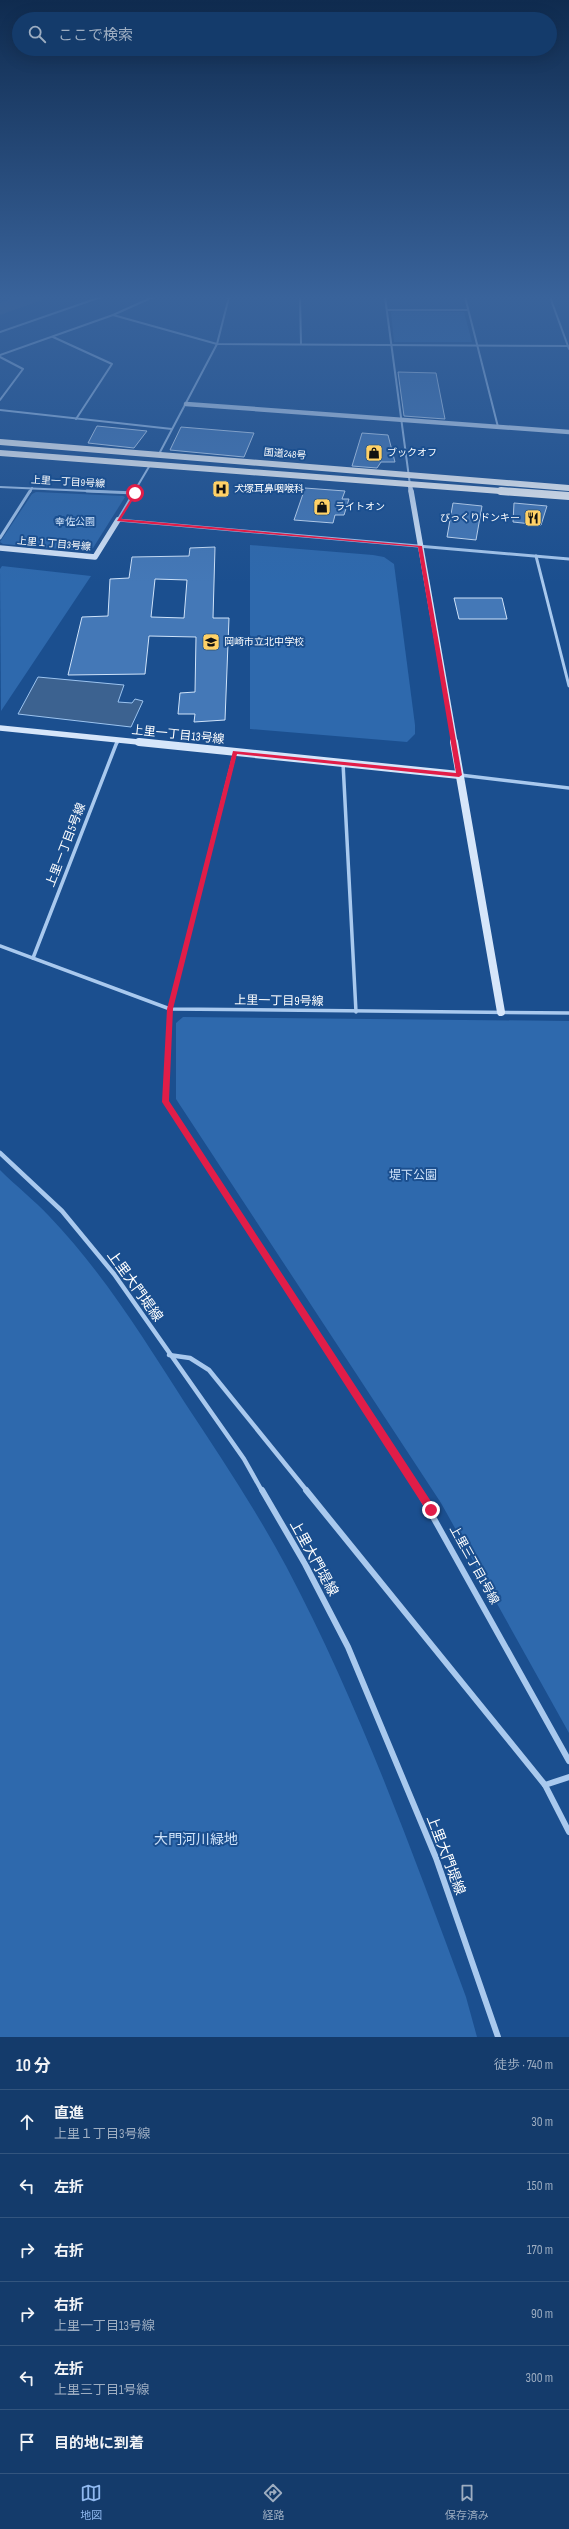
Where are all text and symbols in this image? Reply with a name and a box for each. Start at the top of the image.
search box [12,12,557,56]
icon: search [26,23,48,45]
text: ここで検索 [58,26,133,45]
shop icon: ブックオフ [364,443,384,463]
street label: 国道248号 [263,446,307,462]
place label: ブックオフ [387,447,437,459]
street label: 上里一丁目9号線 [31,474,105,490]
hospital icon: 犬塚耳鼻咽喉科 [211,479,231,499]
place label: 犬塚耳鼻咽喉科 [234,483,304,495]
route start [126,484,144,502]
shop icon: ライトオン [312,497,332,517]
place label: ライトオン [335,501,385,513]
restaurant icon: びっくりドンキー [523,508,543,528]
place label: びっくりドンキー [440,512,520,524]
park label: 幸佐公園 [55,516,95,528]
street label: 上里１丁目3号線 [17,535,91,553]
school or university icon: 岡崎市立北中学校 [201,632,221,652]
place label: 岡崎市立北中学校 [224,636,304,648]
street label: 上里一丁目13号線 [131,723,225,747]
street label: 上里一丁目5号線 [43,801,89,889]
street label: 上里一丁目9号線 [234,993,324,1009]
park label: 堤下公園 [389,1168,437,1183]
street label: 上里大門堤線 [103,1247,167,1325]
route end [422,1501,440,1519]
street label: 上里大門堤線 [286,1517,342,1599]
street label: 上里三丁目1号線 [446,1523,502,1607]
street label: 上里大門堤線 [423,1813,469,1897]
park label: 大門河川緑地 [154,1831,238,1848]
text: 10 分 [16,2056,50,2076]
text: 徒歩 · 740 m [494,2057,553,2073]
text: 直進 [54,2104,84,2123]
icon: ahead [16,2111,38,2133]
text: 30 m [531,2114,553,2130]
text: 上里１丁目3号線 [54,2126,150,2142]
icon: left [16,2175,38,2197]
text: 左折 [54,2178,84,2197]
text: 150 m [527,2178,553,2194]
icon: right [16,2239,38,2261]
text: 右折 [54,2242,84,2261]
text: 170 m [527,2242,553,2258]
text: 右折 [54,2296,84,2315]
icon: right [16,2303,38,2325]
text: 90 m [531,2306,553,2322]
text: 上里一丁目13号線 [54,2318,155,2334]
text: 左折 [54,2360,84,2379]
icon: left [16,2367,38,2389]
text: 300 m [526,2370,553,2386]
text: 上里三丁目1号線 [54,2382,150,2398]
icon: arrive [16,2431,38,2453]
text: 目的地に到着 [54,2434,144,2453]
tab: 地図 [80,2482,102,2522]
tab: 経路 [262,2482,284,2522]
tab: 保存済み [445,2482,489,2522]

